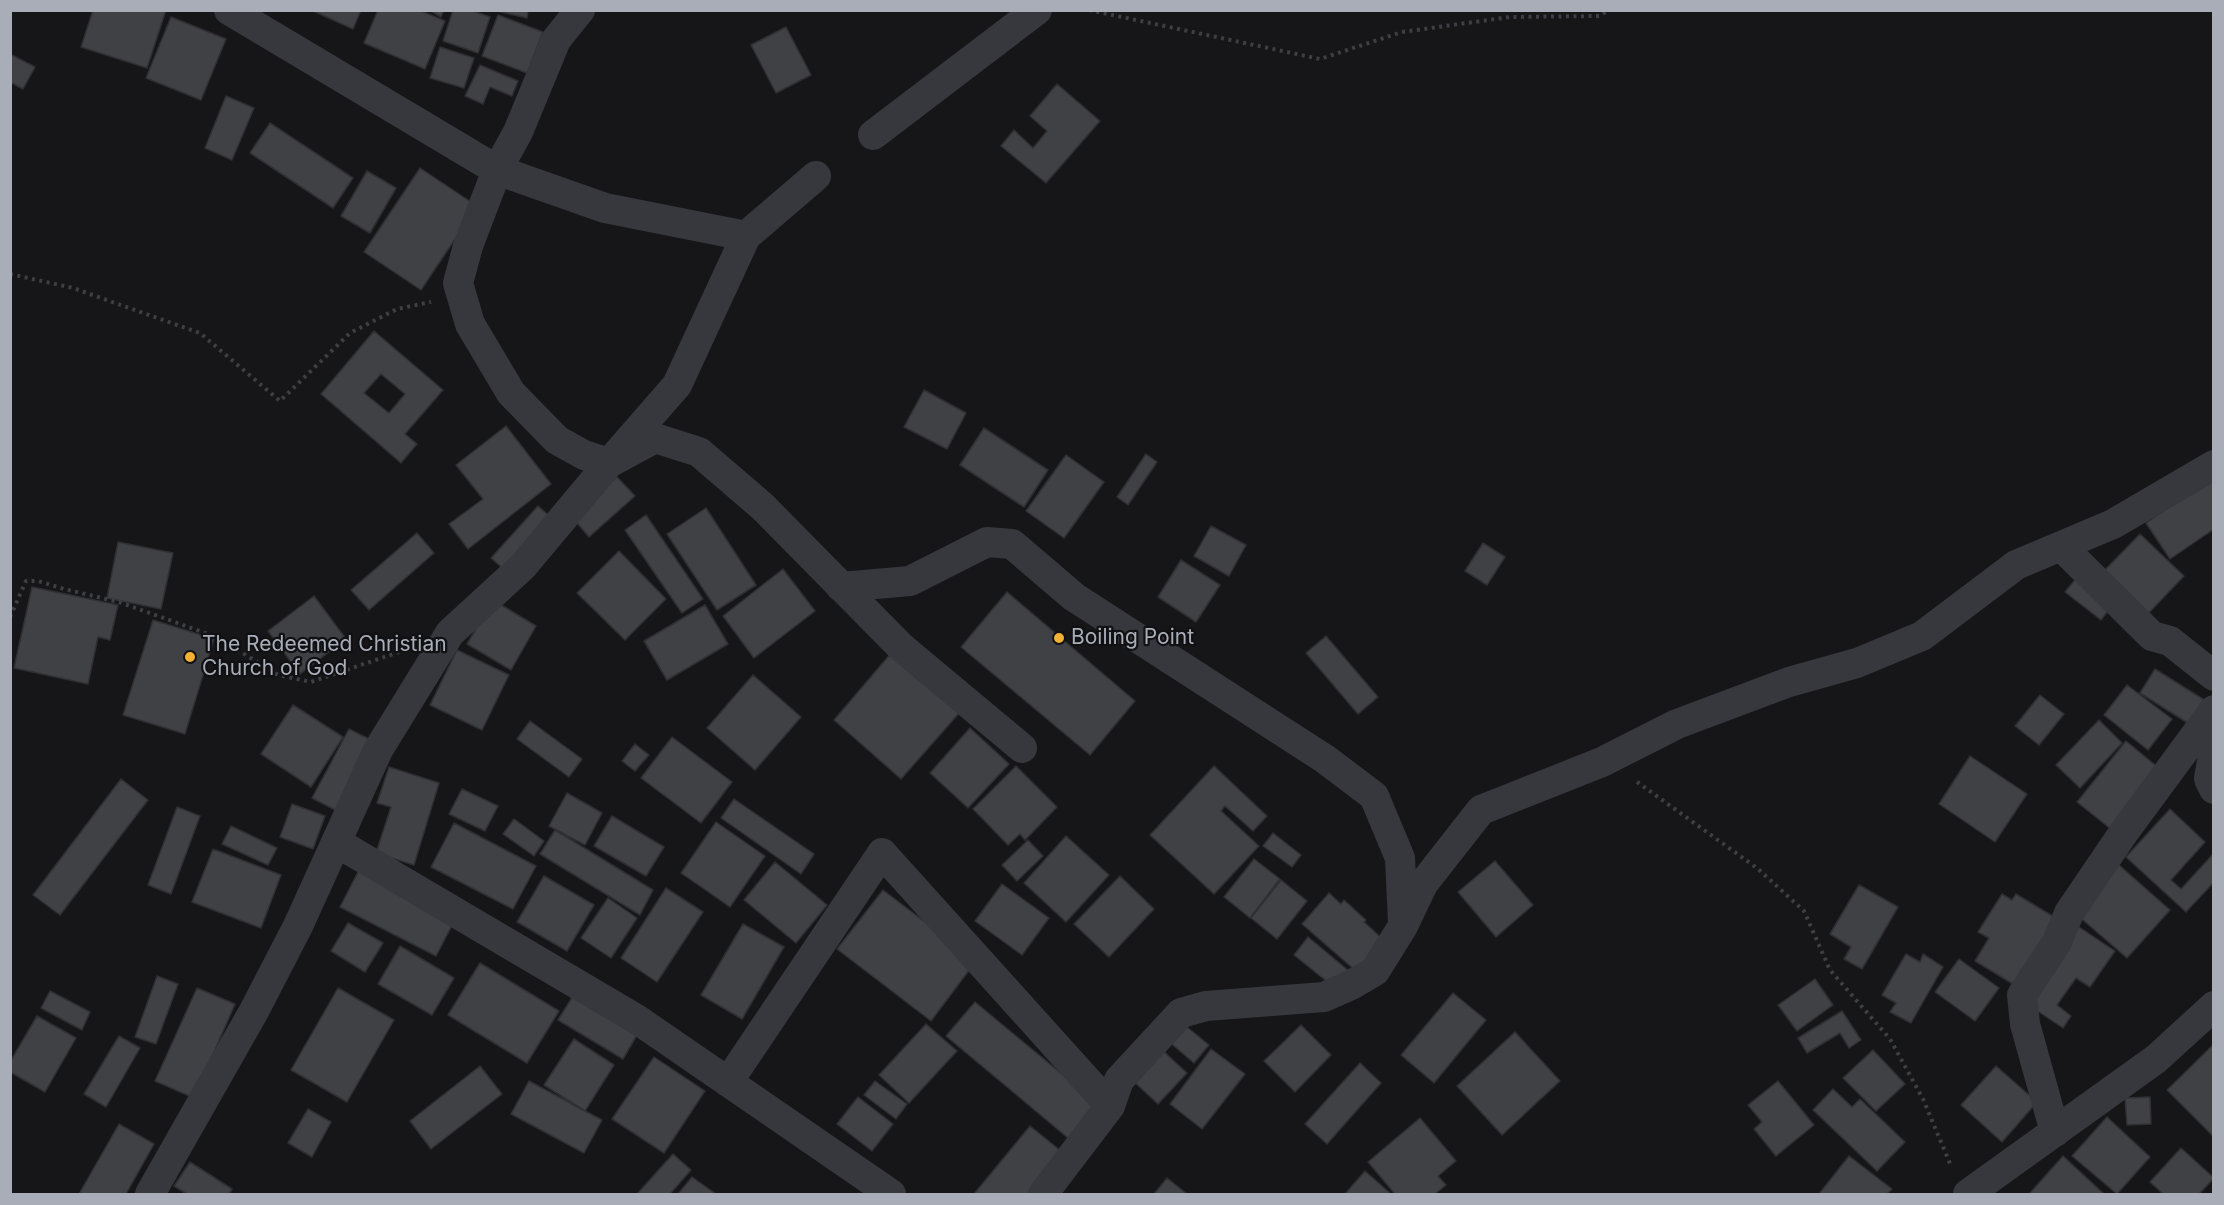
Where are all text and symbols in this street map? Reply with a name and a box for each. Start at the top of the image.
place label: Boiling Point [1071,625,1194,651]
marker: Boiling Point [1052,631,1066,645]
place label: The Redeemed Christian Church of God [202,632,447,682]
marker: The Redeemed Christian Church of God [183,650,197,664]

